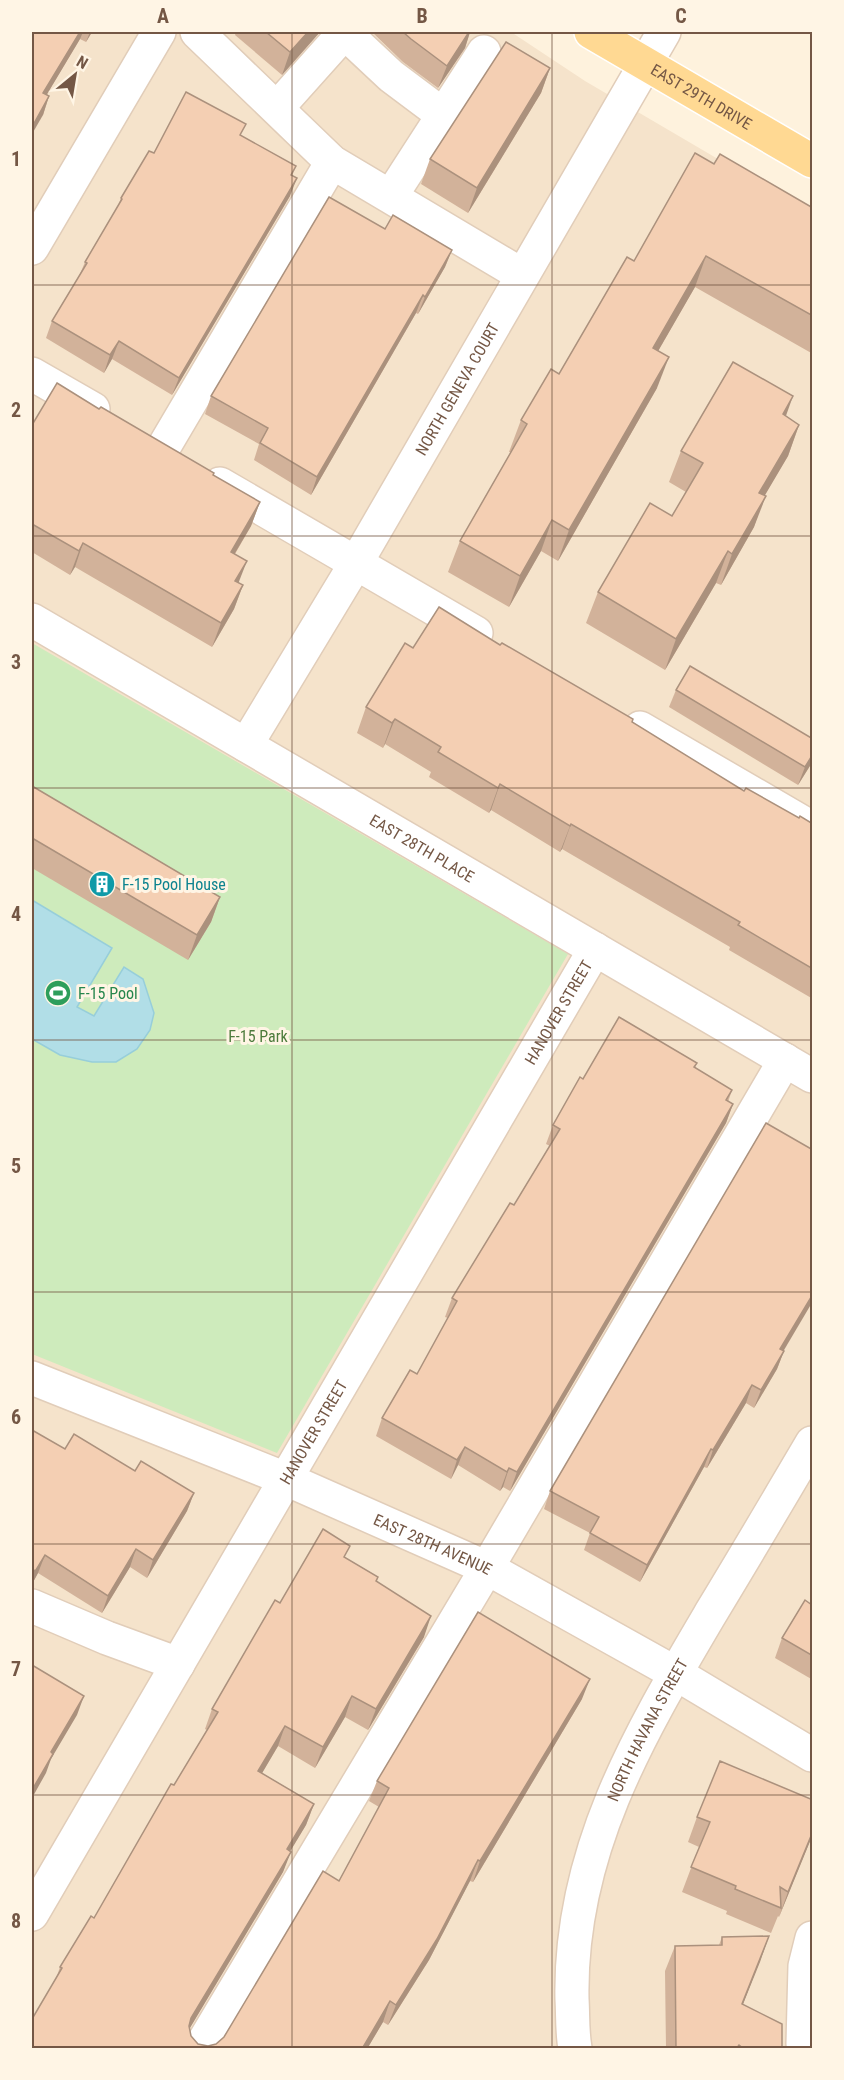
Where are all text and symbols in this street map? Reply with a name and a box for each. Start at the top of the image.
text: A [157,4,169,28]
text: B [416,4,428,28]
text: C [675,4,687,28]
north arrow [45,45,105,105]
text: N [73,52,91,73]
street label: EAST 29TH DRIVE [648,60,755,134]
text: 1 [11,147,21,171]
street label: NORTH GENEVA COURT [412,320,503,459]
text: 2 [11,398,21,422]
text: 3 [11,650,21,674]
street label: EAST 28TH PLACE [366,811,478,886]
building icon: F-15 Pool House [87,869,117,899]
place label: F-15 Pool House [122,875,226,894]
text: 4 [11,902,21,926]
street label: HANOVER STREET [521,957,596,1068]
sports icon: F-15 Pool [43,978,73,1008]
place label: F-15 Pool [78,984,138,1003]
park label: F-15 Park [228,1027,289,1046]
text: 5 [11,1154,21,1178]
street label: HANOVER STREET [276,1377,351,1488]
text: 6 [11,1405,21,1429]
street label: EAST 28TH AVENUE [371,1510,495,1579]
street label: NORTH HAVANA STREET [603,1655,692,1804]
text: 7 [11,1657,21,1681]
text: 8 [11,1909,21,1933]

